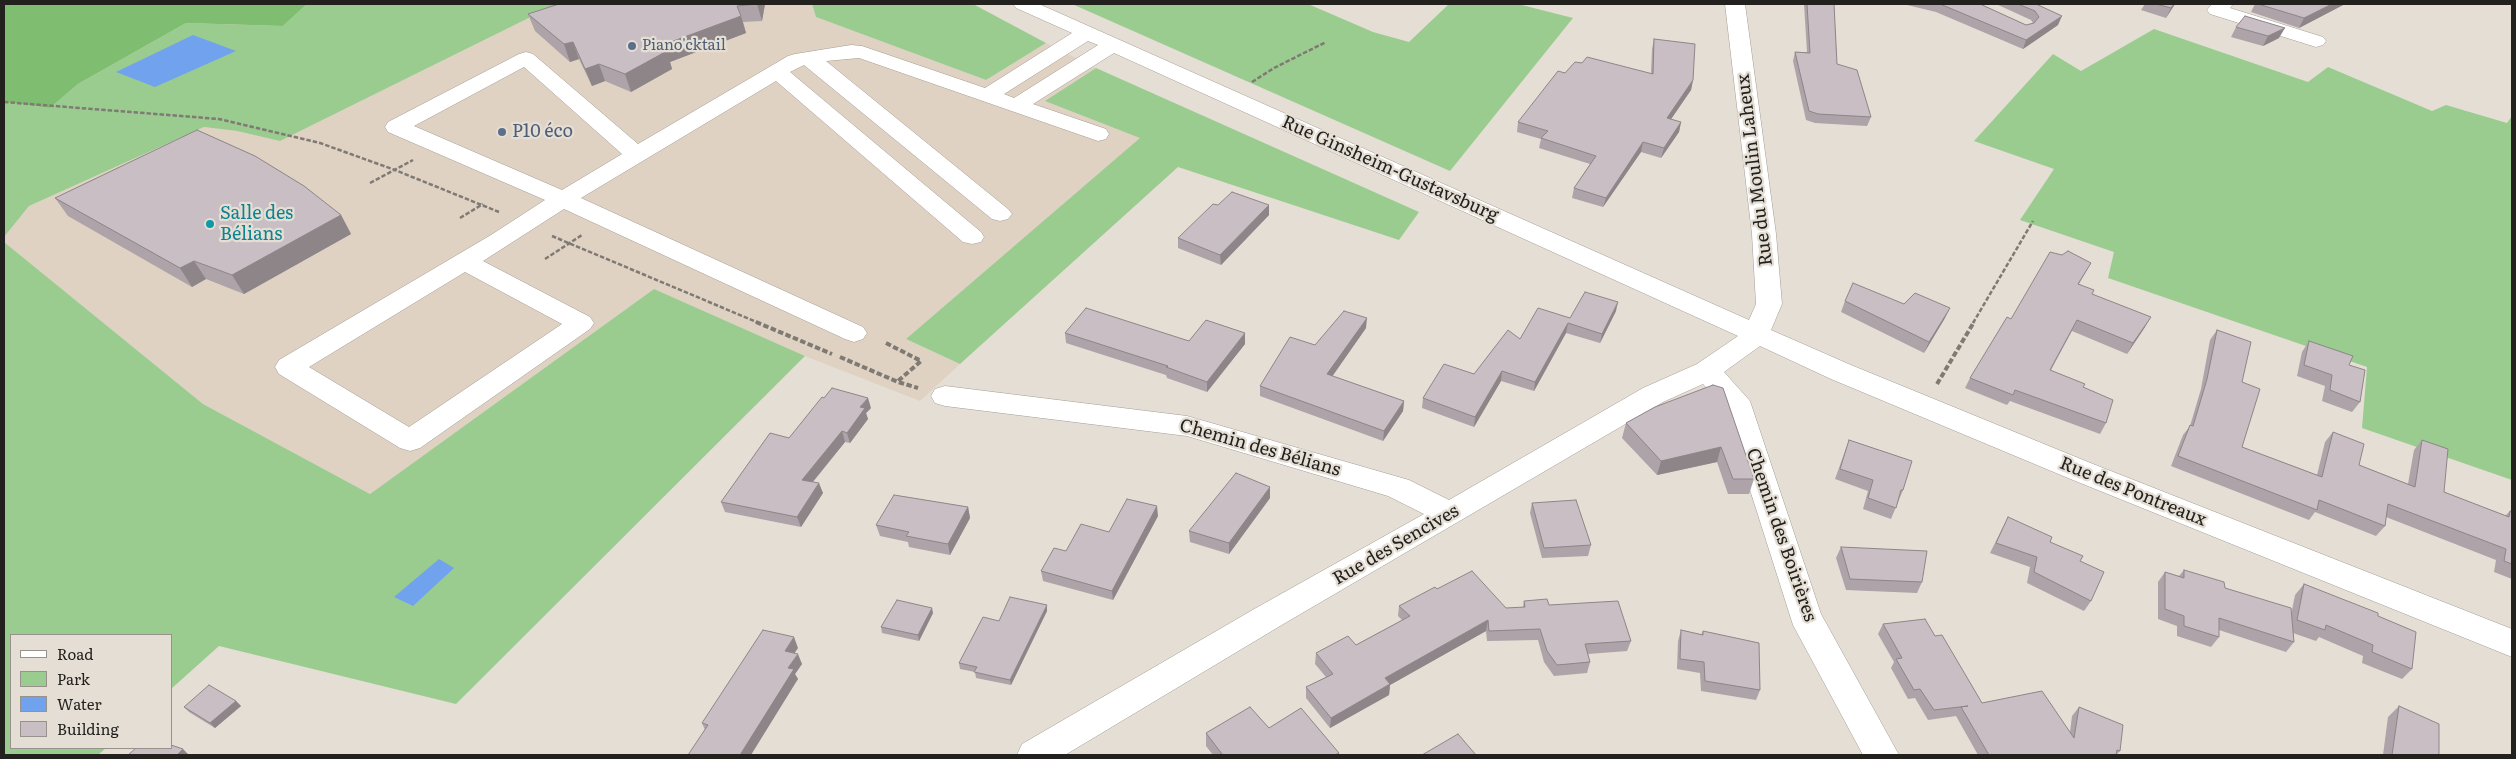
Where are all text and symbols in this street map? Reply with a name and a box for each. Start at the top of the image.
place label: Piano'cktail [642,37,726,55]
marker: Piano'cktail [626,40,638,52]
street label: Rue du Moulin Laheux [1733,73,1777,267]
street label: Rue Ginsheim-Gustavsburg [1278,111,1502,227]
place label: P10 éco [512,121,573,143]
marker: P10 éco [496,126,508,138]
place label: Salle des Bélians [220,203,293,245]
marker: Salle des Bélians [204,218,216,230]
street label: Chemin des Bélians [1177,415,1343,481]
street label: Chemin des Boirières [1741,446,1821,624]
street label: Rue des Pontreaux [2057,453,2209,531]
street label: Rue des Sencives [1329,500,1463,590]
legend [10,634,172,749]
text: Road [57,642,93,665]
text: Park [57,667,90,690]
text: Water [57,692,102,715]
text: Building [57,717,119,740]

